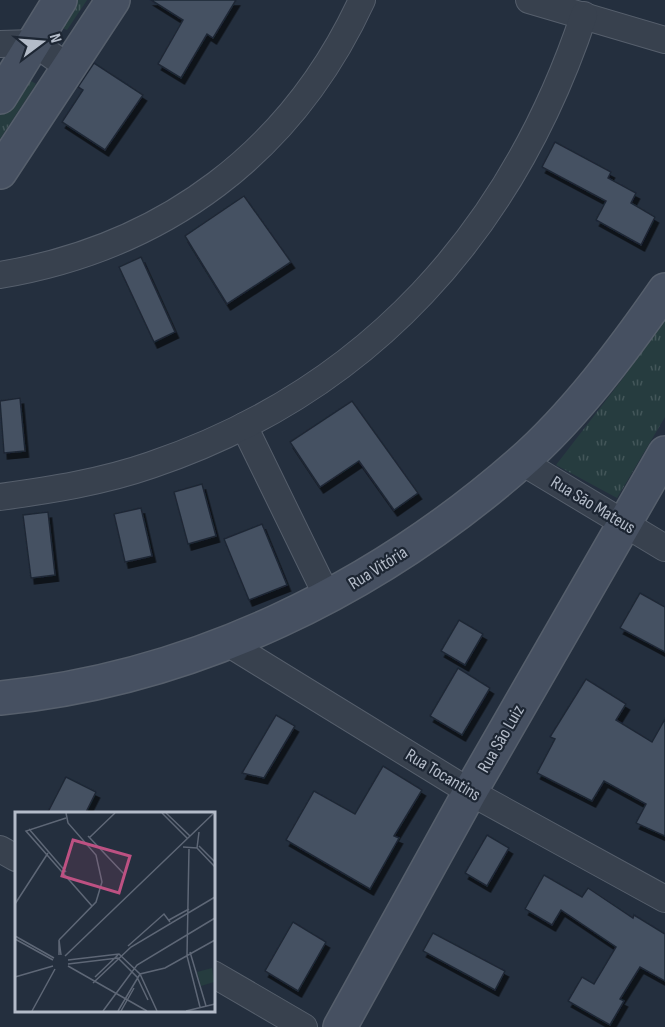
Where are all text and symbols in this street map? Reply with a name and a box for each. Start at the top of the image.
north arrow [12,12,72,72]
text: N [45,32,65,45]
street label: Rua São Mateus [547,472,639,538]
street label: Rua Vitória [345,542,411,594]
street label: Rua São Luiz [473,701,529,777]
street label: Rua Tocantins [402,744,484,806]
inset map [15,812,214,1012]

